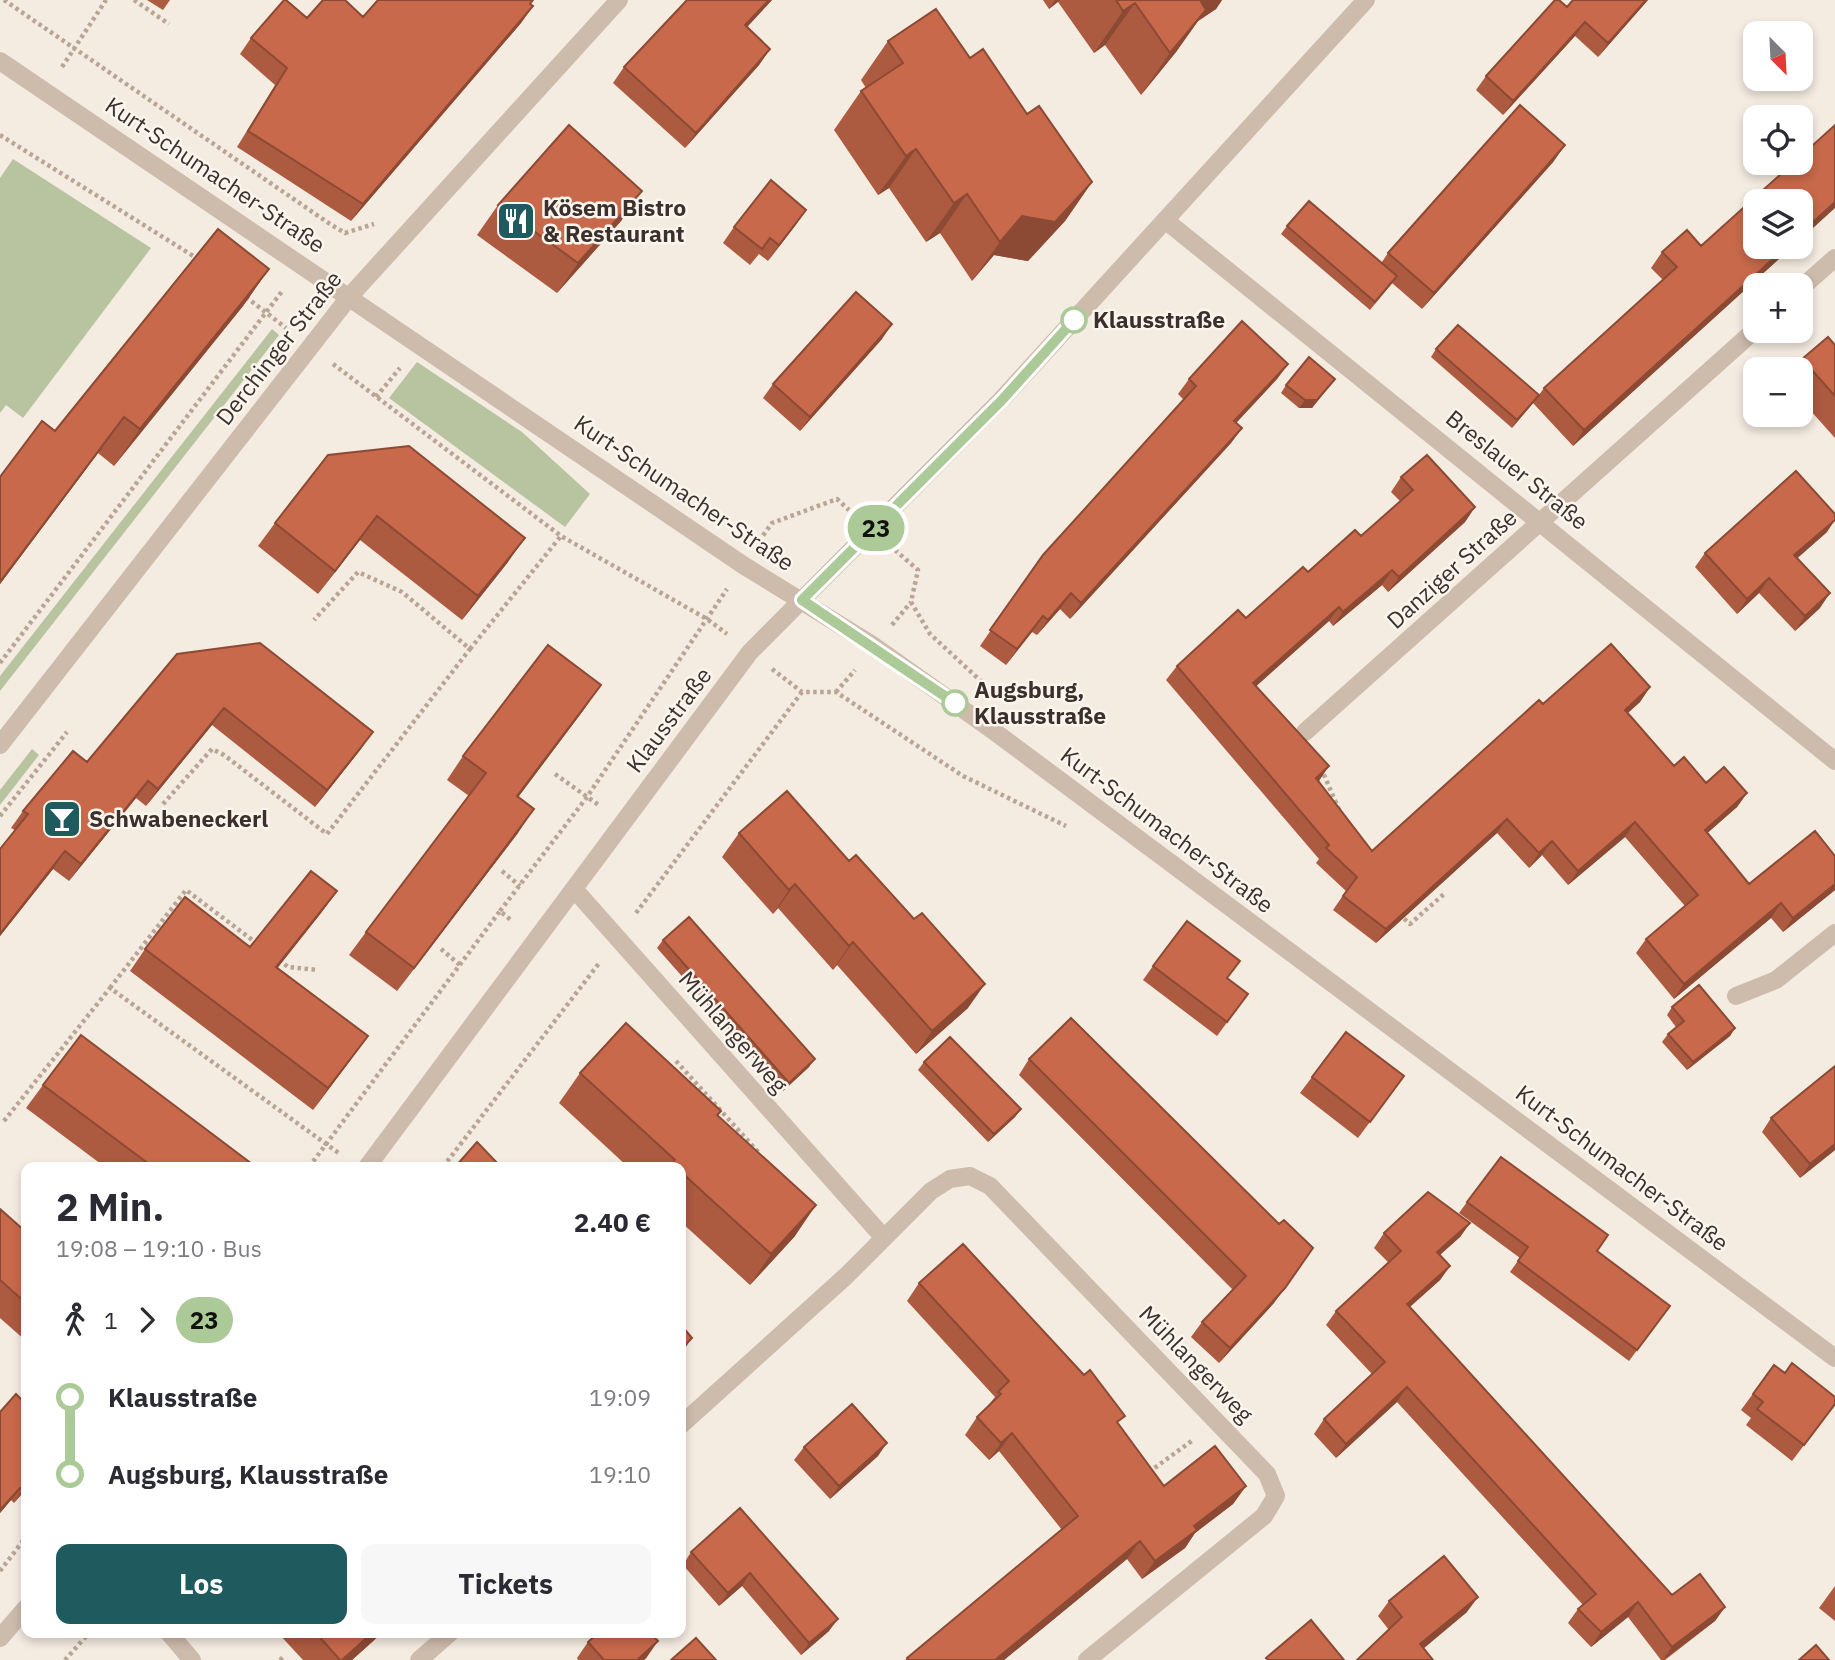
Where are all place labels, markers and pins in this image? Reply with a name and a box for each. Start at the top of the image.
place label: Kösem Bistro & Restaurant [543,192,686,248]
restaurant icon: Kösem Bistro & Restaurant [495,200,537,242]
place label: Klausstraße [1093,304,1225,334]
marker: Klausstraße [1061,307,1087,333]
place label: Augsburg, Klausstraße [974,674,1106,730]
marker: Augsburg, Klausstraße [942,690,968,716]
bar icon: Schwabeneckerl [41,798,83,840]
place label: Schwabeneckerl [89,803,268,833]

